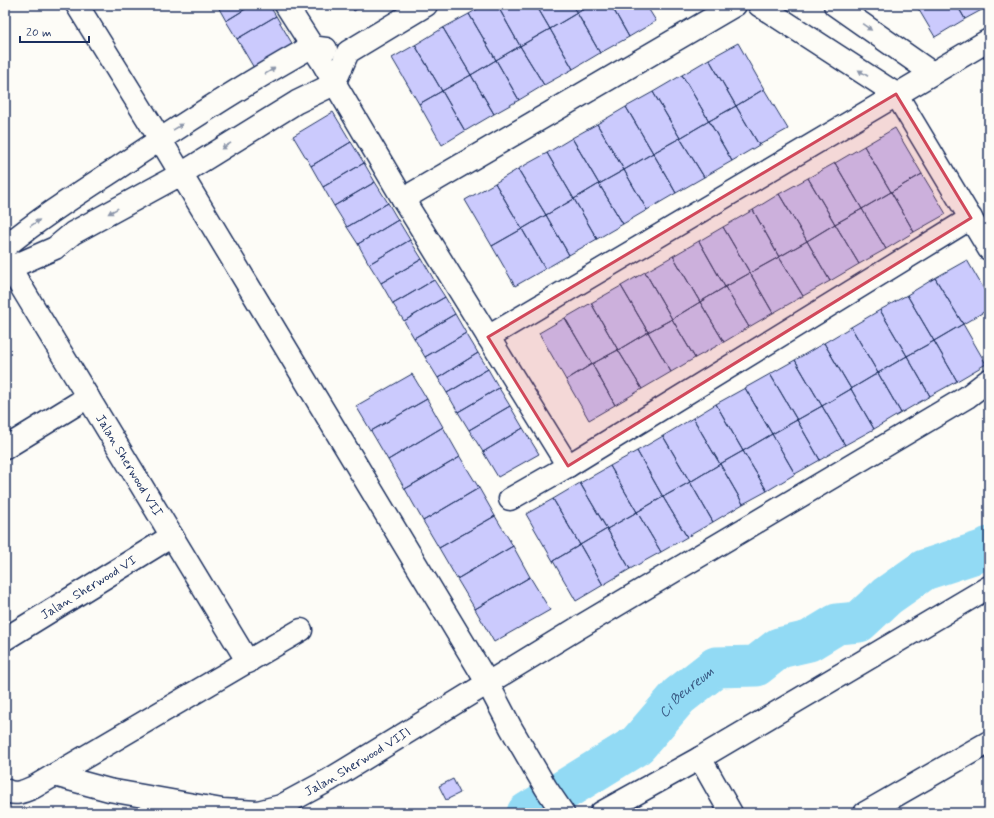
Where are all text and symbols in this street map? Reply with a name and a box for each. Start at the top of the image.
scale bar [20,18,89,44]
one-way arrow [862,23,872,31]
text: 20 m [26,25,52,41]
one-way arrow [264,67,276,74]
one-way arrow [858,69,869,77]
one-way arrow [173,124,184,131]
one-way arrow [221,142,231,150]
one-way arrow [107,208,119,215]
one-way arrow [30,219,41,227]
street label: Jalan Sherwood VII [92,411,167,520]
street label: Jalan Sherwood VI [37,552,140,624]
water label: Ci Beureum [655,663,718,722]
street label: Jalan Sherwood VIII [302,724,414,800]

